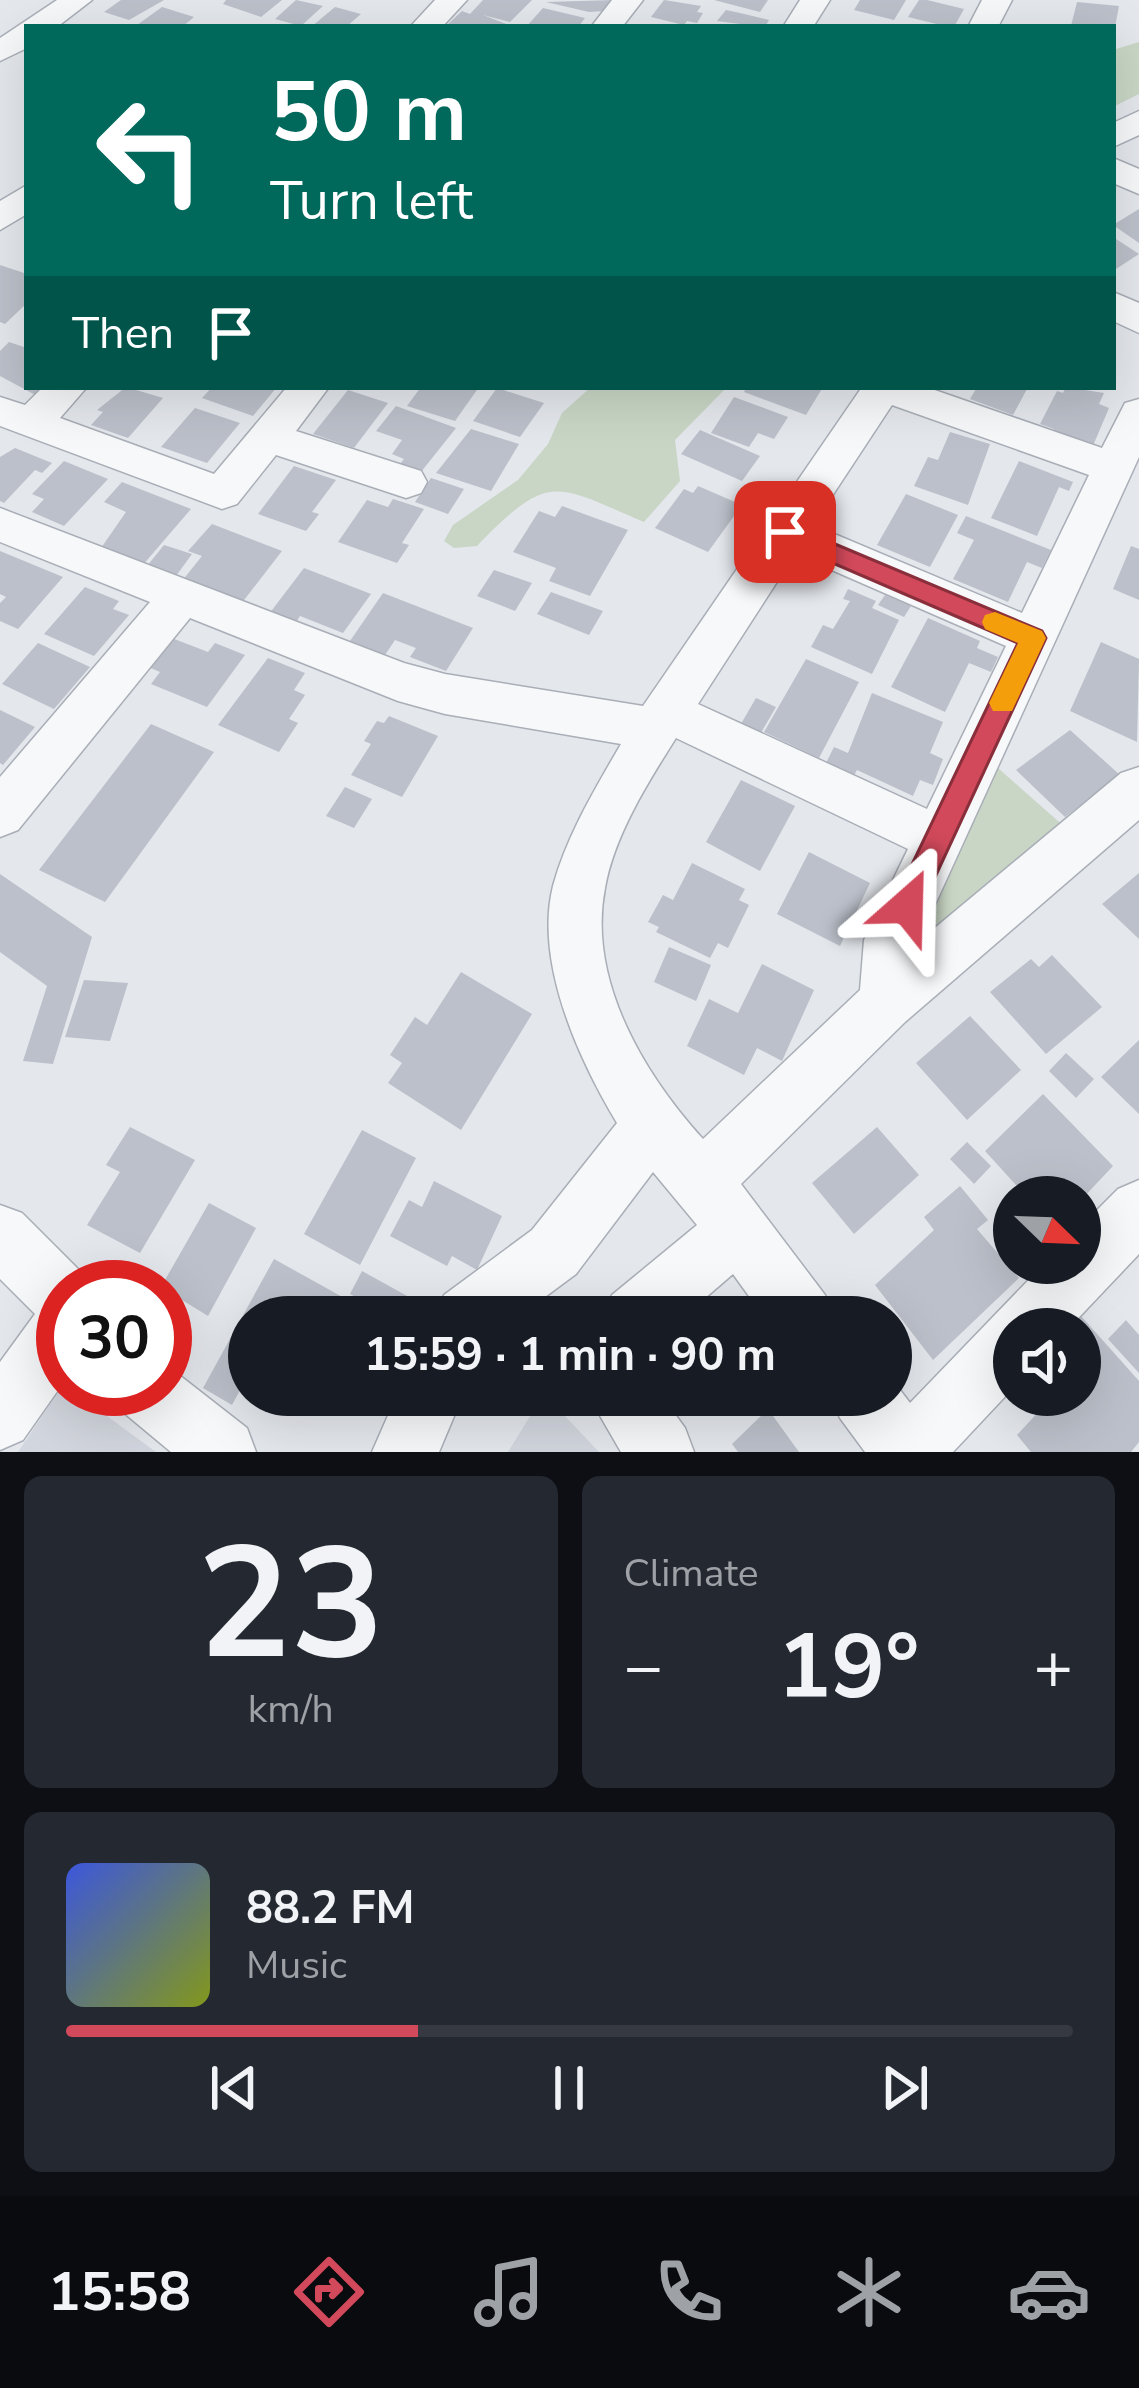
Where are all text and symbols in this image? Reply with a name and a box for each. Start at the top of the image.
text: 50 m [270,55,467,170]
icon: left [72,72,228,228]
text: Turn left [270,164,473,238]
icon: arrive [198,300,264,366]
text: Then [72,303,174,364]
pin [734,481,836,583]
icon: arrive [752,499,818,565]
position arrow [844,843,970,969]
north arrow [993,1176,1101,1284]
map controls [993,1176,1101,1416]
speed limit sign: 30 [36,1260,192,1416]
button: sound [993,1308,1101,1416]
text: 15:59 · 1 min · 90 m [364,1325,776,1386]
text: 23 [197,1498,384,1711]
text: Climate [624,1547,759,1600]
text: 19° [777,1606,919,1729]
text: − [624,1622,663,1712]
text: + [1033,1622,1073,1712]
text: km/h [248,1683,334,1736]
text: 88.2 FM [246,1878,415,1939]
text: Music [246,1939,347,1992]
icon: previous [201,2055,267,2121]
icon: pause [536,2055,602,2121]
icon: next [872,2055,938,2121]
icon: directions [287,2250,371,2334]
icon: music [467,2250,551,2334]
icon: phone [647,2250,731,2334]
icon: climate [827,2250,911,2334]
icon: car [1007,2250,1091,2334]
text: 15:58 [48,2255,191,2329]

